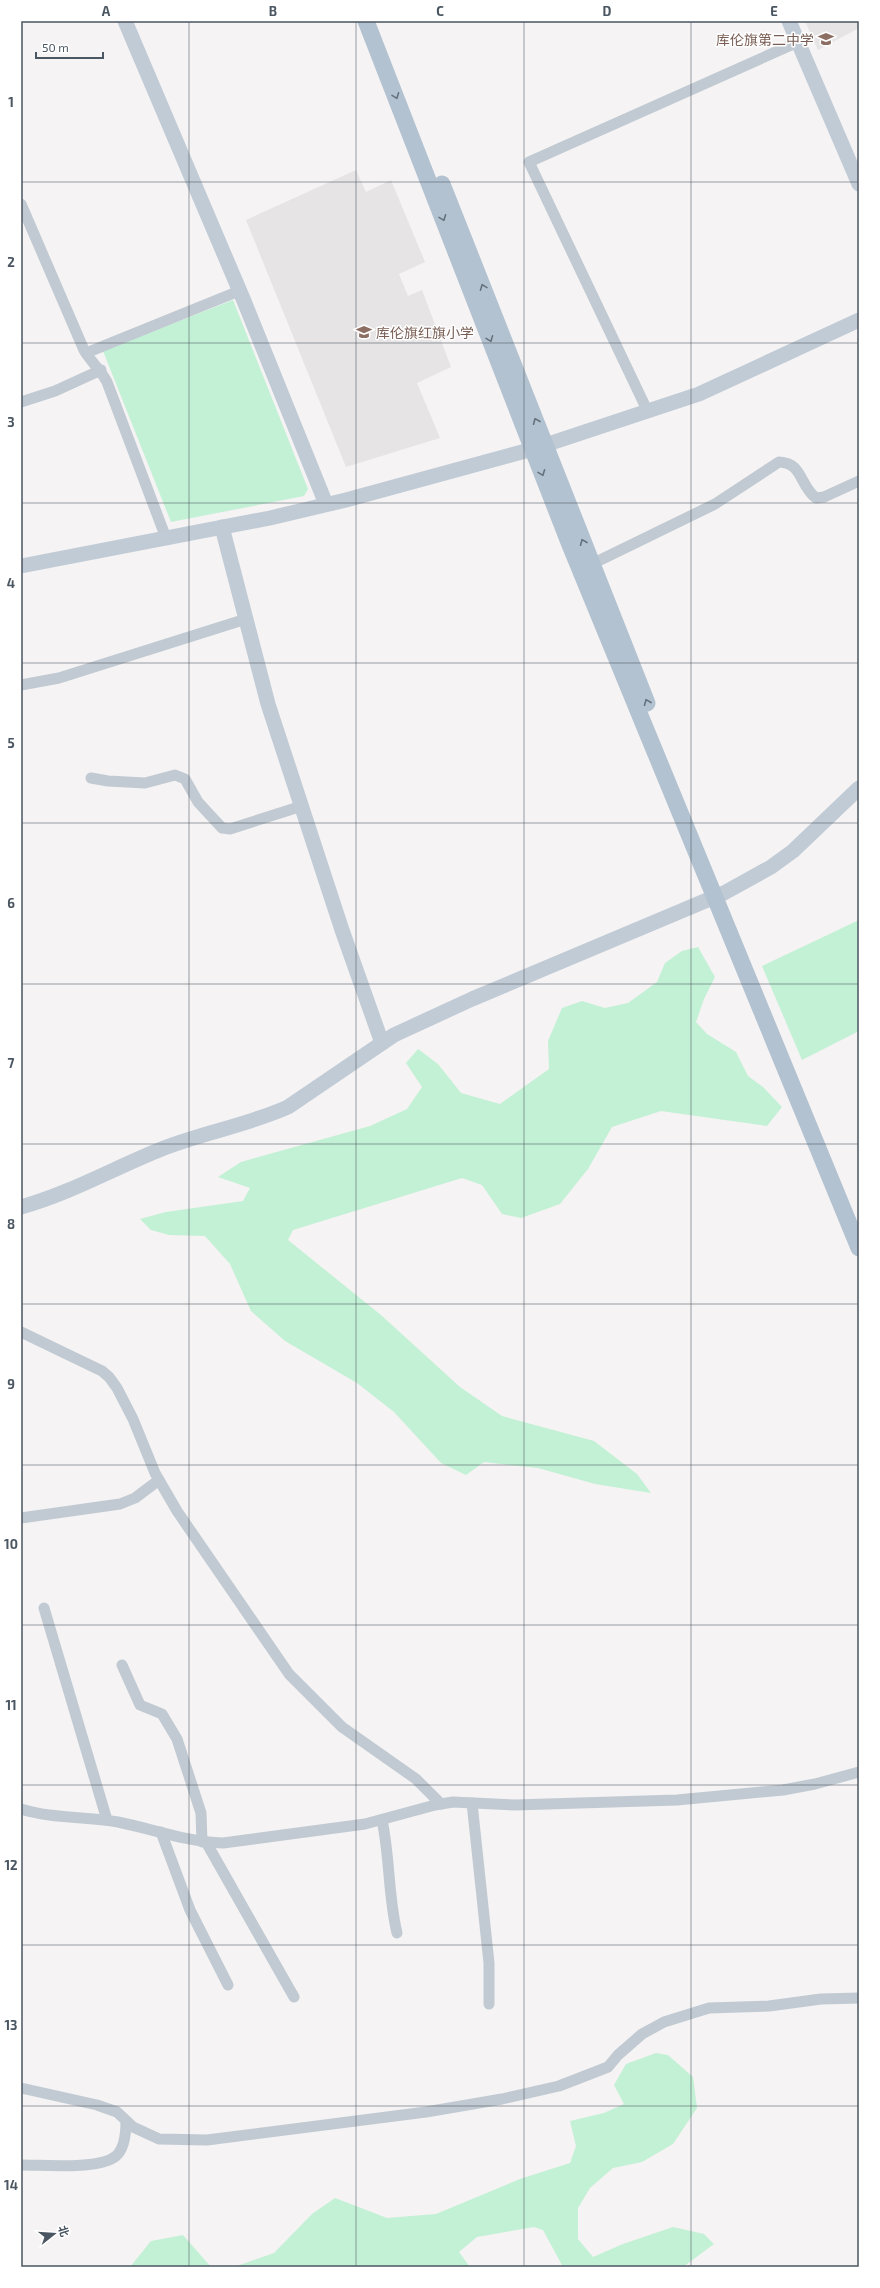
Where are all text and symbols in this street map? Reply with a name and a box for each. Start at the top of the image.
text: A [102,3,111,19]
text: B [269,3,277,19]
text: C [436,3,444,19]
text: D [603,3,612,19]
text: E [770,3,778,19]
school or university icon: 库伦旗第二中学 [817,30,835,48]
place label: 库伦旗第二中学 [716,31,814,48]
scale bar [36,34,103,60]
text: 50 m [42,40,69,54]
one-way arrow [391,93,399,100]
text: 1 [8,94,14,110]
one-way arrow [438,214,446,221]
text: 2 [7,254,15,270]
one-way arrow [479,283,487,290]
school or university icon: 库伦旗红旗小学 [355,323,373,341]
place label: 库伦旗红旗小学 [376,324,474,341]
one-way arrow [485,334,493,342]
text: 3 [7,414,15,430]
one-way arrow [532,417,540,424]
one-way arrow [538,470,546,477]
one-way arrow [580,538,588,545]
text: 4 [7,575,15,591]
one-way arrow [643,698,651,705]
text: 5 [7,735,15,751]
text: 6 [7,895,15,911]
text: 7 [8,1055,15,1071]
text: 8 [7,1216,15,1232]
text: 9 [7,1376,15,1392]
text: 10 [4,1536,18,1552]
text: 11 [5,1697,17,1713]
text: 12 [4,1857,18,1873]
text: 13 [5,2017,18,2033]
text: 14 [4,2177,18,2193]
north arrow [34,2214,74,2254]
text: 北 [56,2224,72,2238]

